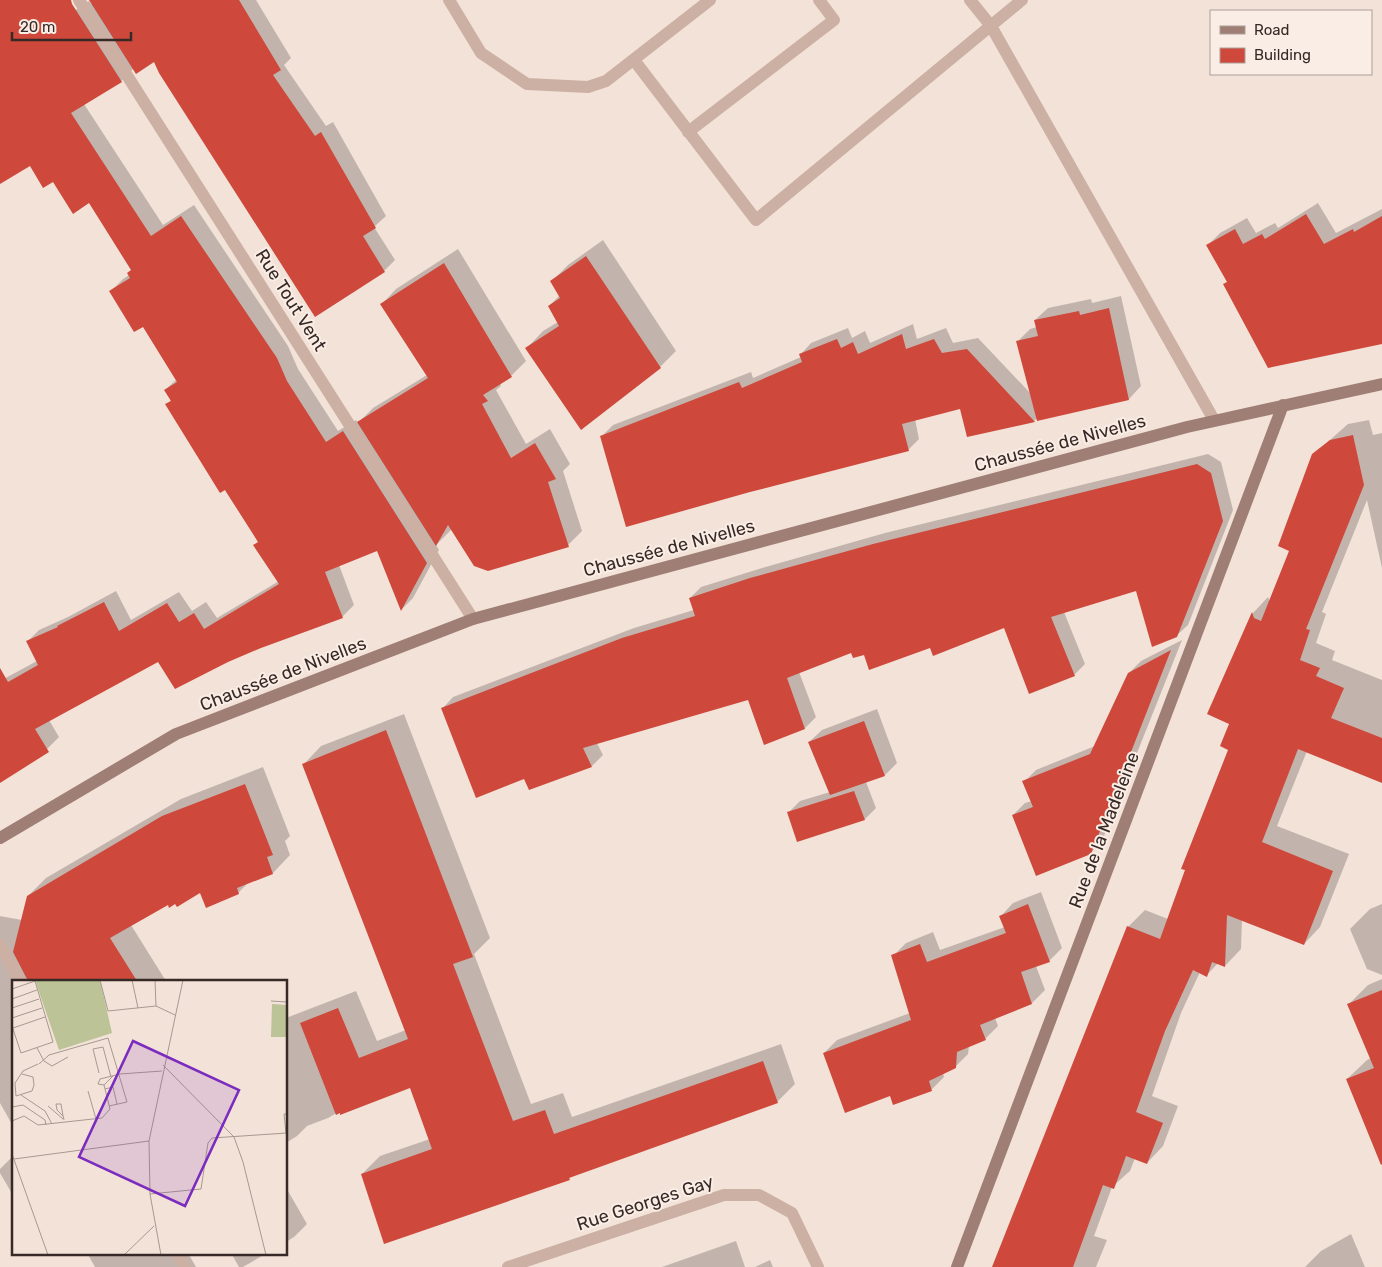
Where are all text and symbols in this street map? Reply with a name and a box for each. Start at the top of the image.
scale bar [12,10,131,42]
legend [1210,10,1372,75]
text: 20 m [20,18,55,36]
text: Road [1254,21,1290,39]
text: Building [1254,46,1311,64]
street label: Rue Tout Vent [251,245,331,355]
street label: Chaussée de Nivelles [972,410,1148,476]
street label: Chaussée de Nivelles [581,515,757,581]
street label: Chaussée de Nivelles [197,632,369,716]
street label: Rue de la Madeleine [1064,749,1144,911]
inset map [12,980,288,1254]
street label: Rue Georges Gay [574,1170,716,1236]

